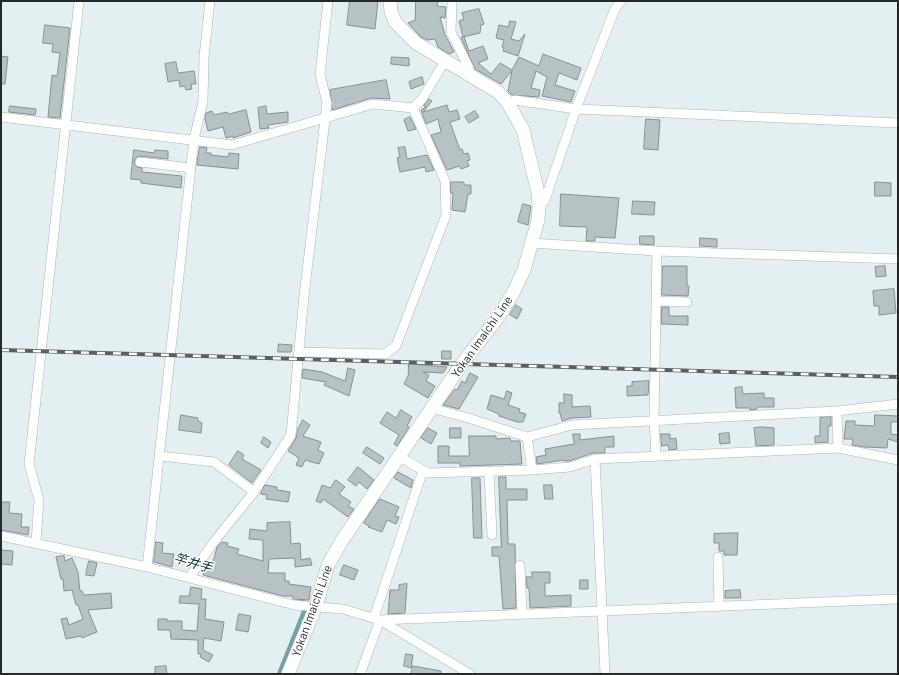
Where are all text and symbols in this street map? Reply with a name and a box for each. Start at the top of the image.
street label: Yokan Imaichi Line [448,293,516,381]
water label: 竿井手 [172,550,214,576]
street label: Yokan Imaichi Line [289,563,335,659]

